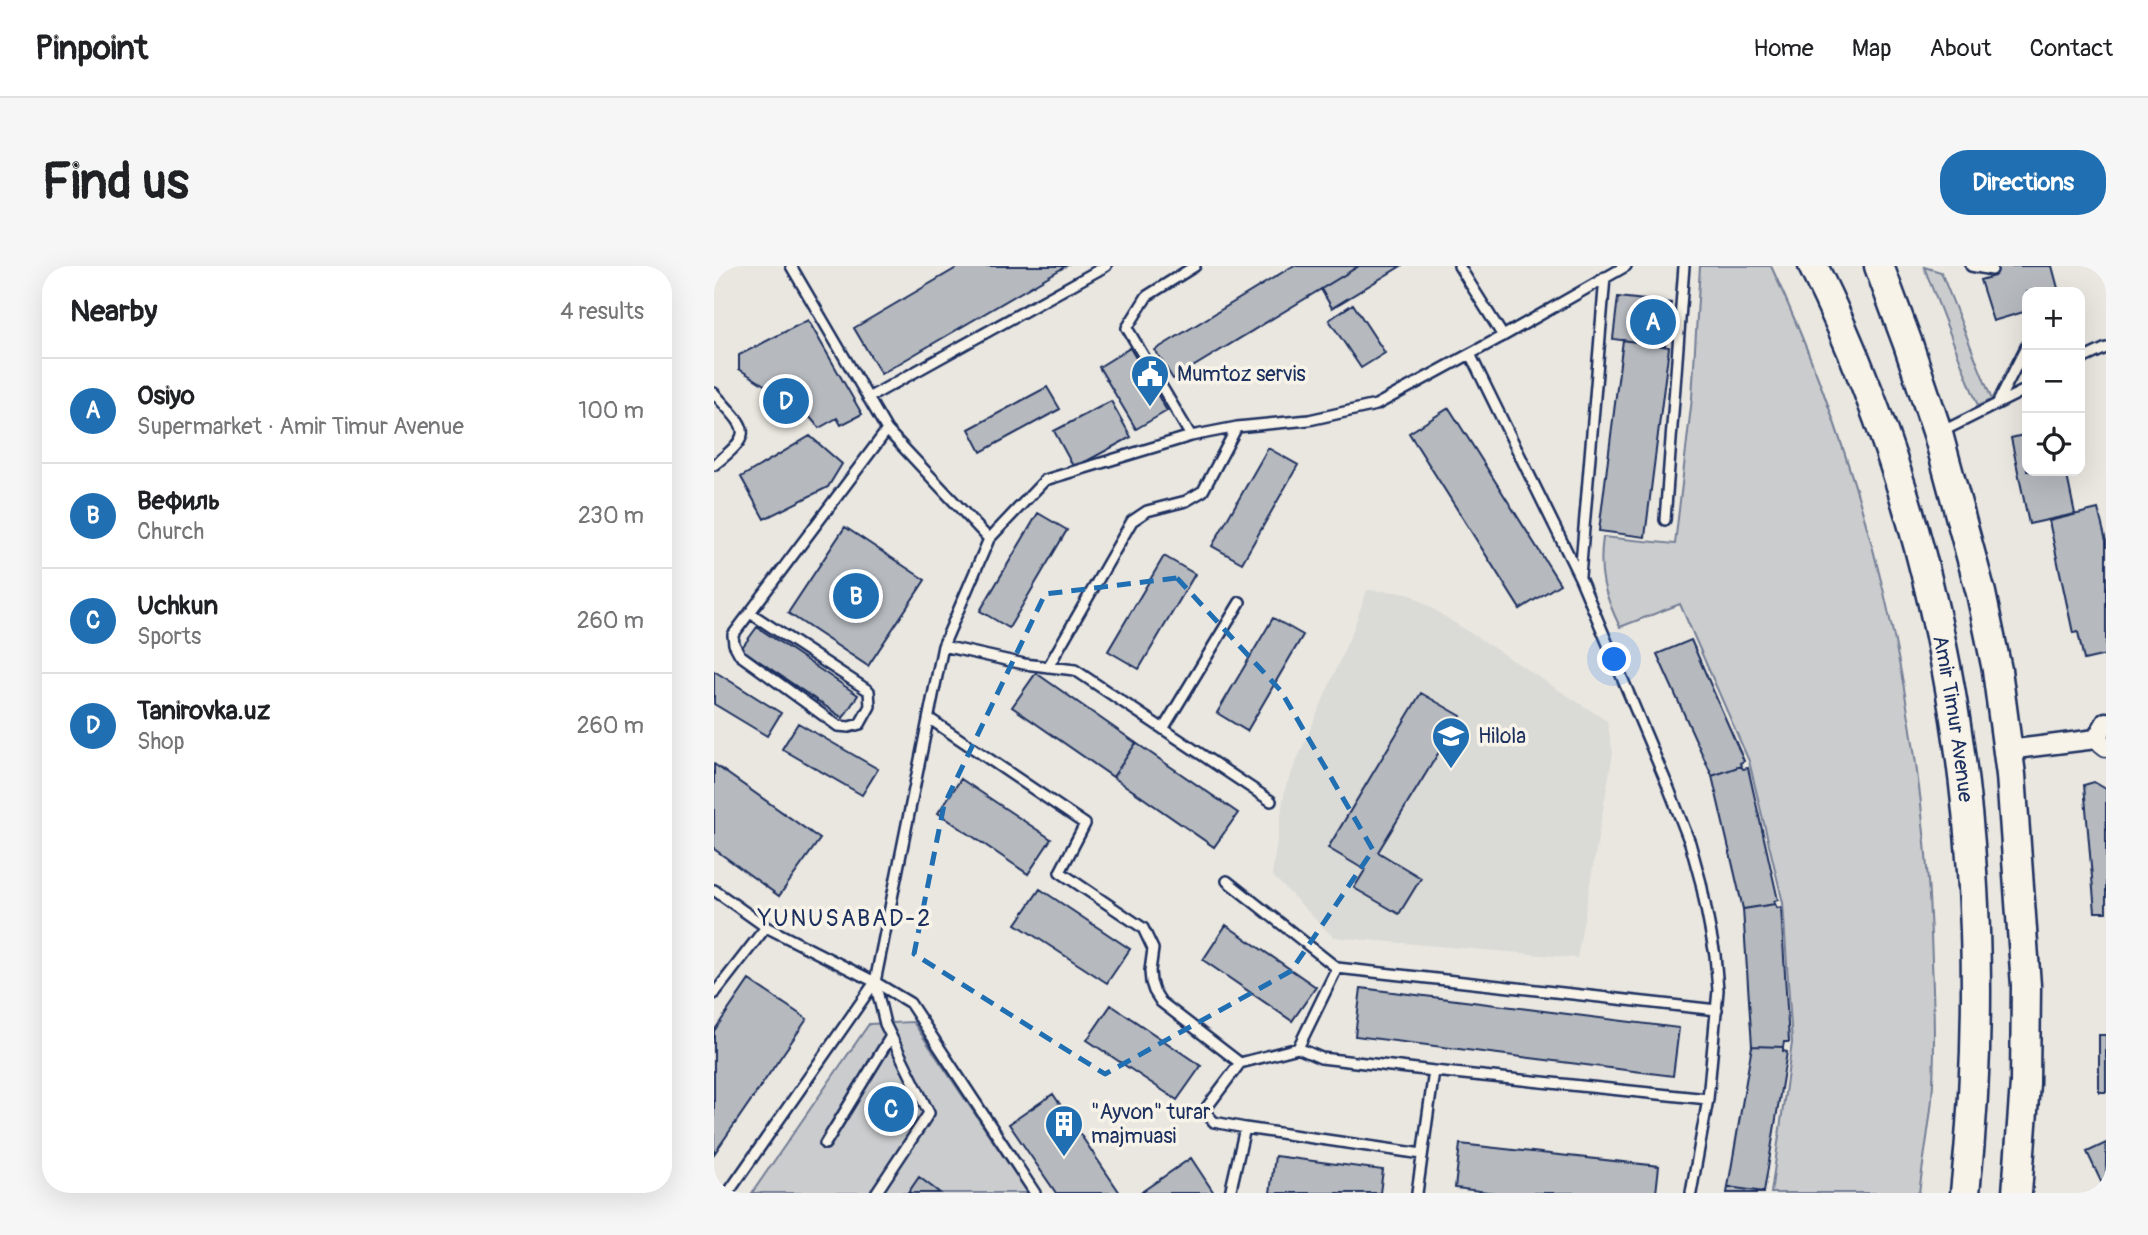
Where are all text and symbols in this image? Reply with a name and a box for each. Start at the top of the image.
text: Pinpoint [35,28,148,69]
text: Home [1753,34,1814,63]
text: Map [1852,34,1892,63]
text: About [1930,34,1992,63]
text: Contact [2030,34,2113,63]
button: Directions [1940,150,2106,215]
text: Find us [42,152,189,213]
map controls [2022,287,2085,476]
button: + [2022,287,2085,350]
text: Nearby [70,293,157,330]
pin: A [1630,296,1676,348]
text: 4 results [560,297,644,326]
button: − [2022,350,2085,413]
public building icon: Mumtoz servis [1129,353,1171,408]
place label: Mumtoz servis [1177,361,1306,388]
pin: D [763,375,809,427]
text: Osiyo [137,380,195,412]
text: A [86,396,100,425]
text: 100 m [578,396,644,425]
text: Supermarket · Amir Timur Avenue [137,412,464,441]
button: locate [2022,413,2085,476]
text: Вефиль [137,485,220,517]
text: B [86,501,100,530]
text: 230 m [578,501,644,530]
text: Church [137,517,204,546]
pin: B [833,570,879,622]
text: Uchkun [137,590,218,622]
text: C [86,606,100,635]
text: 260 m [577,606,644,635]
text: Sports [137,622,201,651]
street label: Amir Timur Avenue [1926,633,1979,804]
your location [1597,642,1631,676]
text: Tanirovka.uz [137,695,270,727]
text: D [86,711,100,740]
text: 260 m [577,711,644,740]
school or university icon: Hilola [1430,715,1472,770]
place label: Hilola [1478,723,1526,750]
text: Shop [137,727,185,756]
district label: YUNUSABAD-2 [757,904,932,933]
pin: C [868,1083,914,1135]
place label: "Ayvon" turar majmuasi [1091,1099,1211,1150]
building icon: "Ayvon" turar majmuasi [1043,1103,1085,1158]

